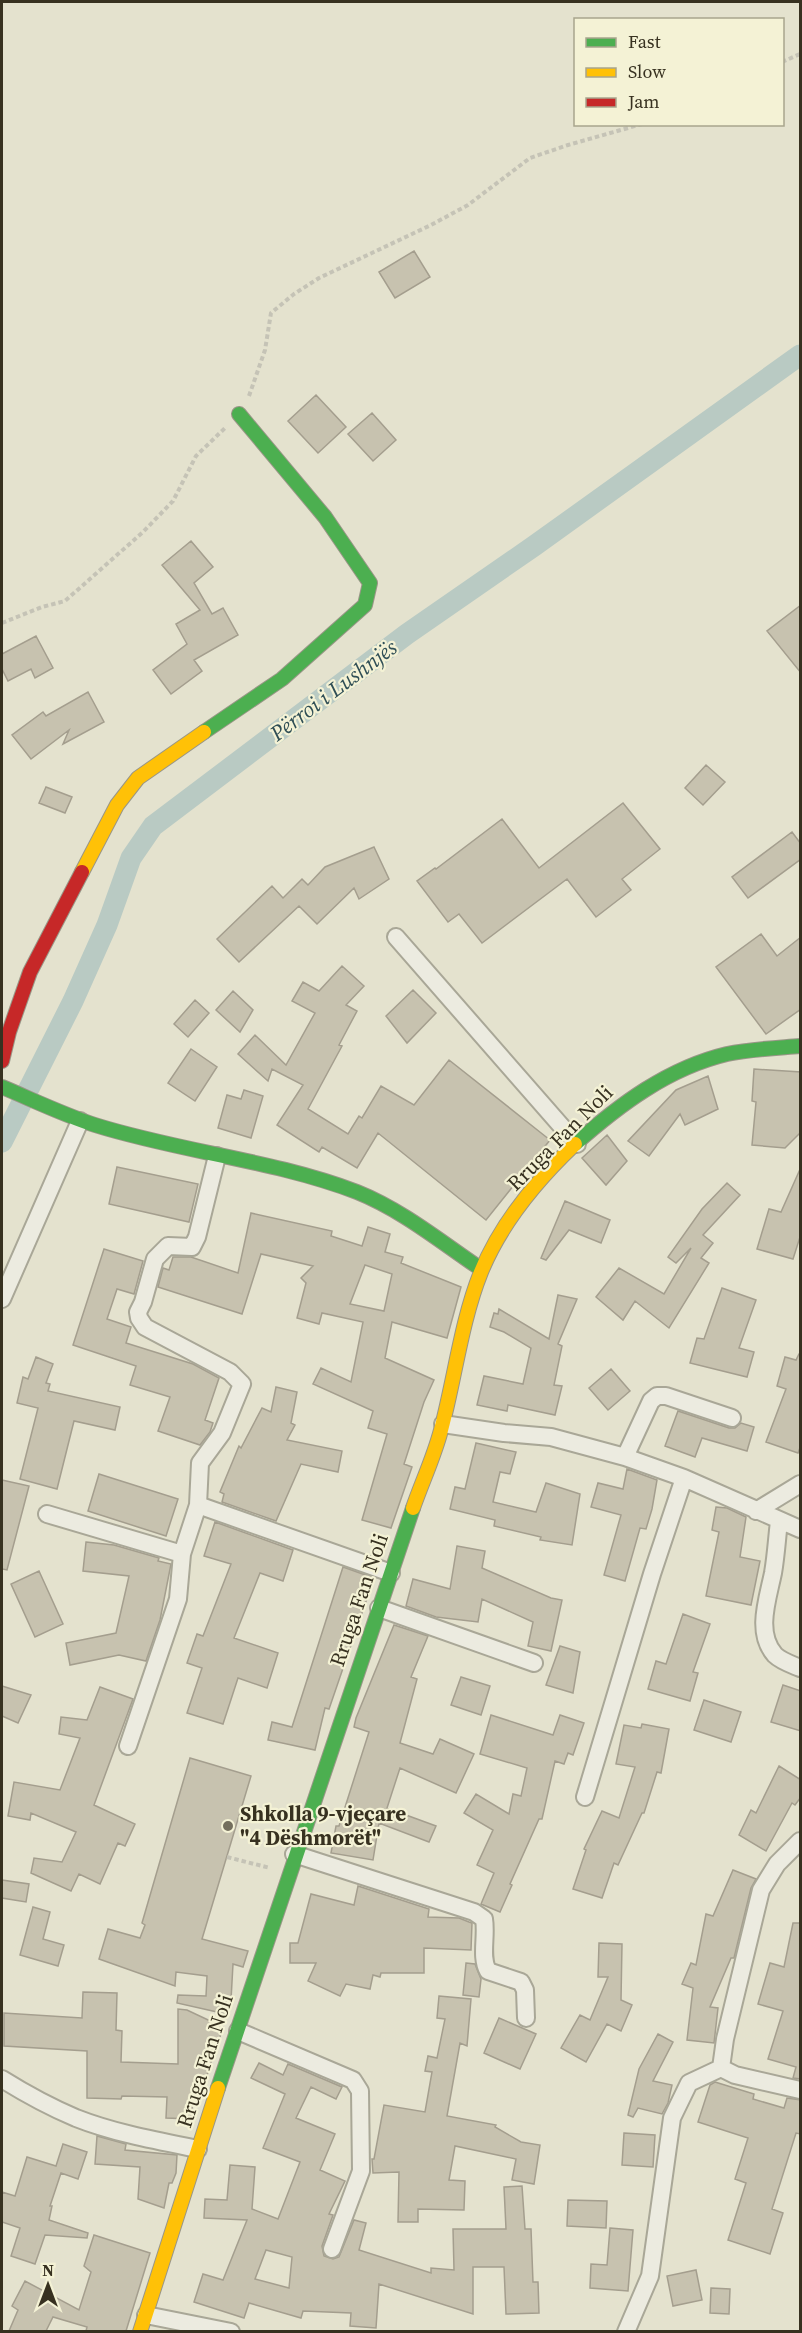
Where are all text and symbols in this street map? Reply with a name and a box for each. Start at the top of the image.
legend [574,18,784,126]
text: Fast [628,29,661,54]
text: Slow [628,59,666,84]
text: Jam [627,89,660,114]
water label: Përroi i Lushnjës [263,632,403,748]
street label: Rruga Fan Noli [500,1078,619,1197]
street label: Rruga Fan Noli [322,1529,395,1670]
place label: Shkolla 9-vjeçare "4 Dëshmorët" [240,1799,406,1852]
marker: Shkolla 9-vjeçare "4 Dëshmorët" [221,1819,235,1833]
street label: Rruga Fan Noli [169,1990,240,2132]
north arrow [18,2255,78,2315]
text: N [42,2259,54,2281]

